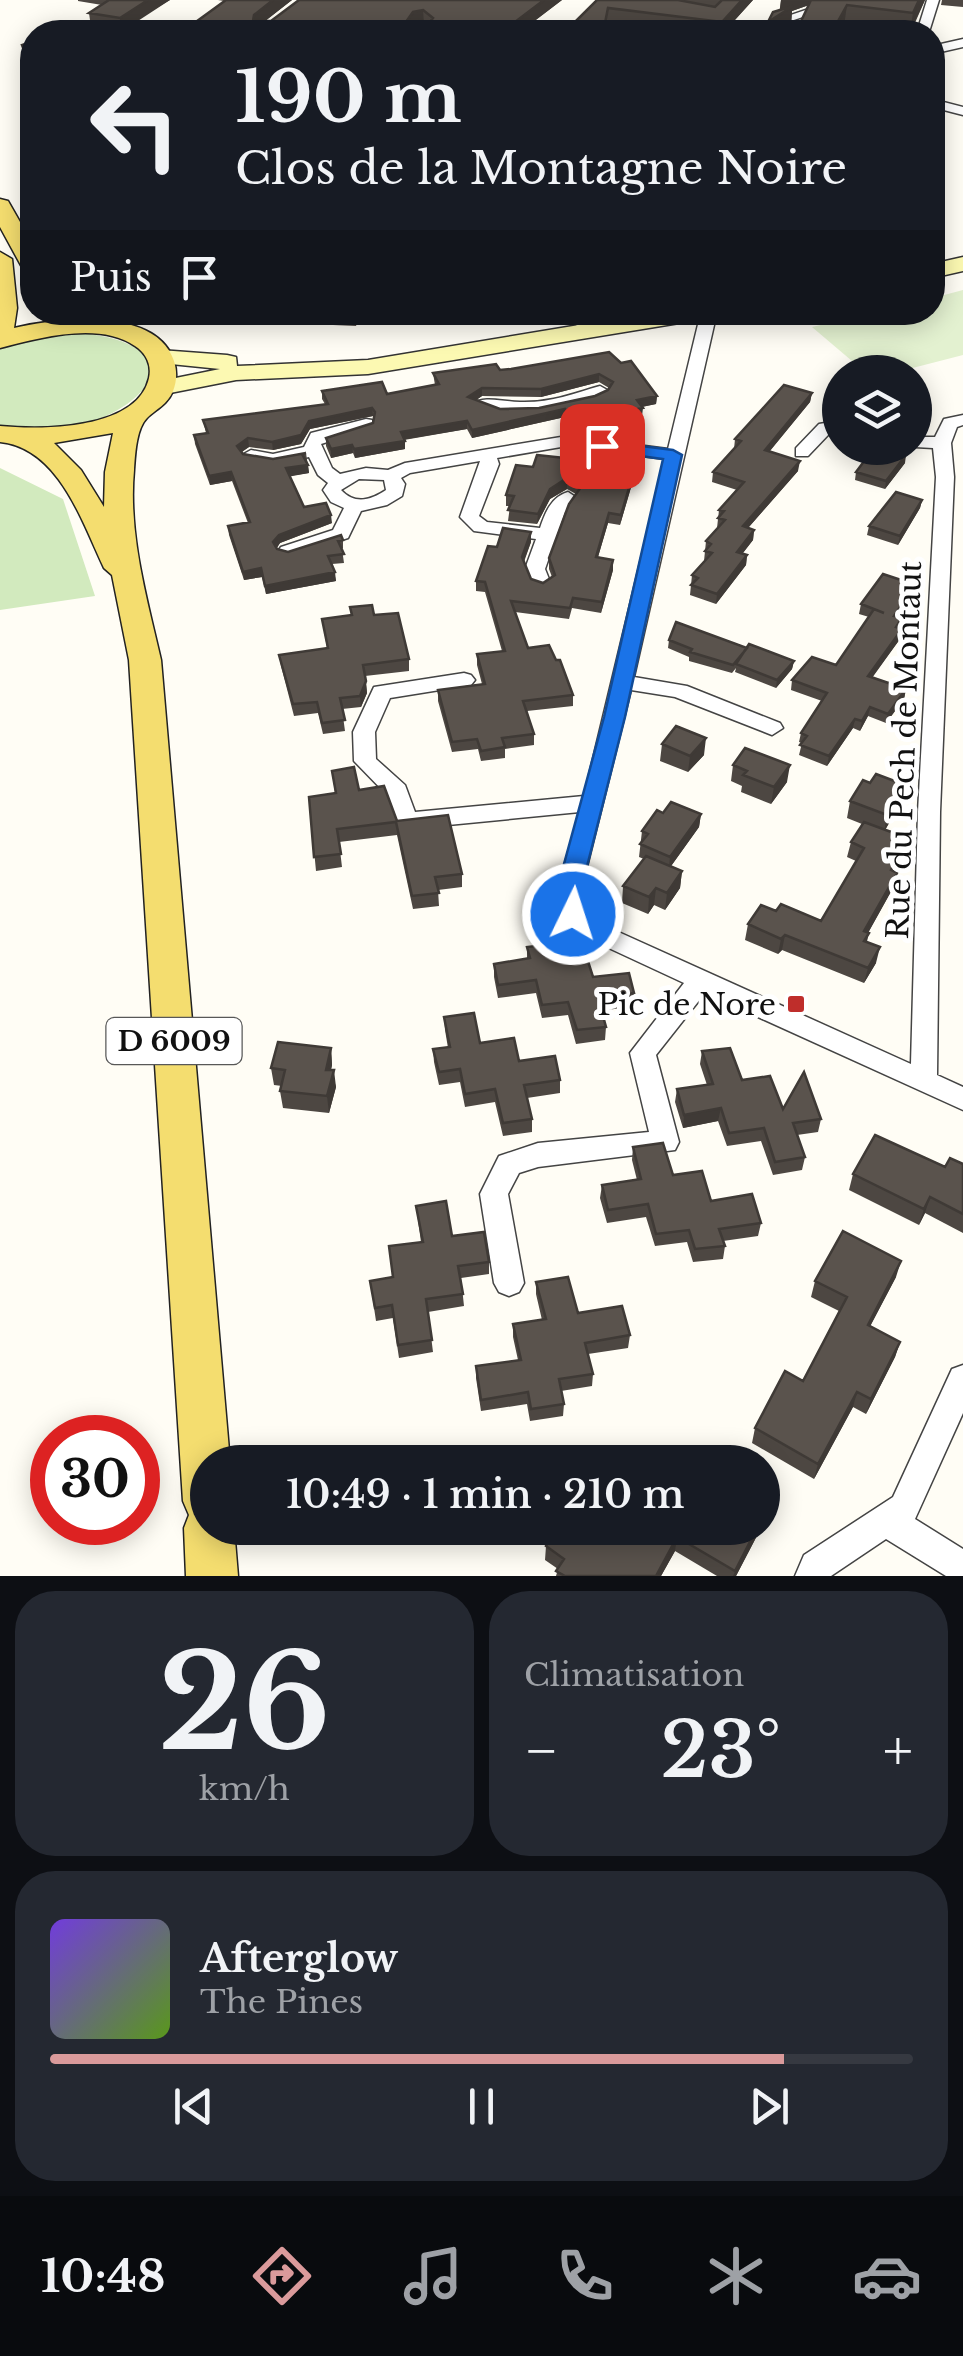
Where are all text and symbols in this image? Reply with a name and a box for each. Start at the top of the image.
text: 190 m [235,54,462,141]
icon: left [70,60,200,190]
text: Clos de la Montagne Noire [235,140,847,196]
icon: arrive [172,250,227,305]
text: Puis [70,254,152,301]
map controls [822,355,932,465]
button: layers [822,355,932,465]
pin [560,404,645,489]
icon: arrive [575,419,630,474]
street label: Rue du Pech de Montaut [879,560,929,940]
position arrow [521,862,625,966]
place label: Pic de Nore [598,986,776,1023]
marker: Pic de Nore [785,993,807,1015]
road number: D 6009 [106,1018,242,1064]
speed limit sign: 30 [30,1415,160,1545]
text: 10:49 · 1 min · 210 m [286,1471,684,1518]
text: 26 [158,1623,331,1784]
text: Climatisation [524,1655,744,1695]
text: 23° [661,1704,781,1797]
text: − [524,1717,559,1785]
text: + [883,1717,913,1785]
text: km/h [199,1769,290,1809]
text: Afterglow [200,1935,398,1982]
text: The Pines [200,1982,363,2022]
icon: previous [166,2079,221,2134]
icon: pause [454,2079,509,2134]
icon: next [742,2079,797,2134]
icon: directions [247,2241,317,2311]
icon: music [398,2241,468,2311]
icon: phone [550,2241,620,2311]
icon: climate [701,2241,771,2311]
icon: car [852,2241,922,2311]
text: 10:48 [41,2248,166,2304]

